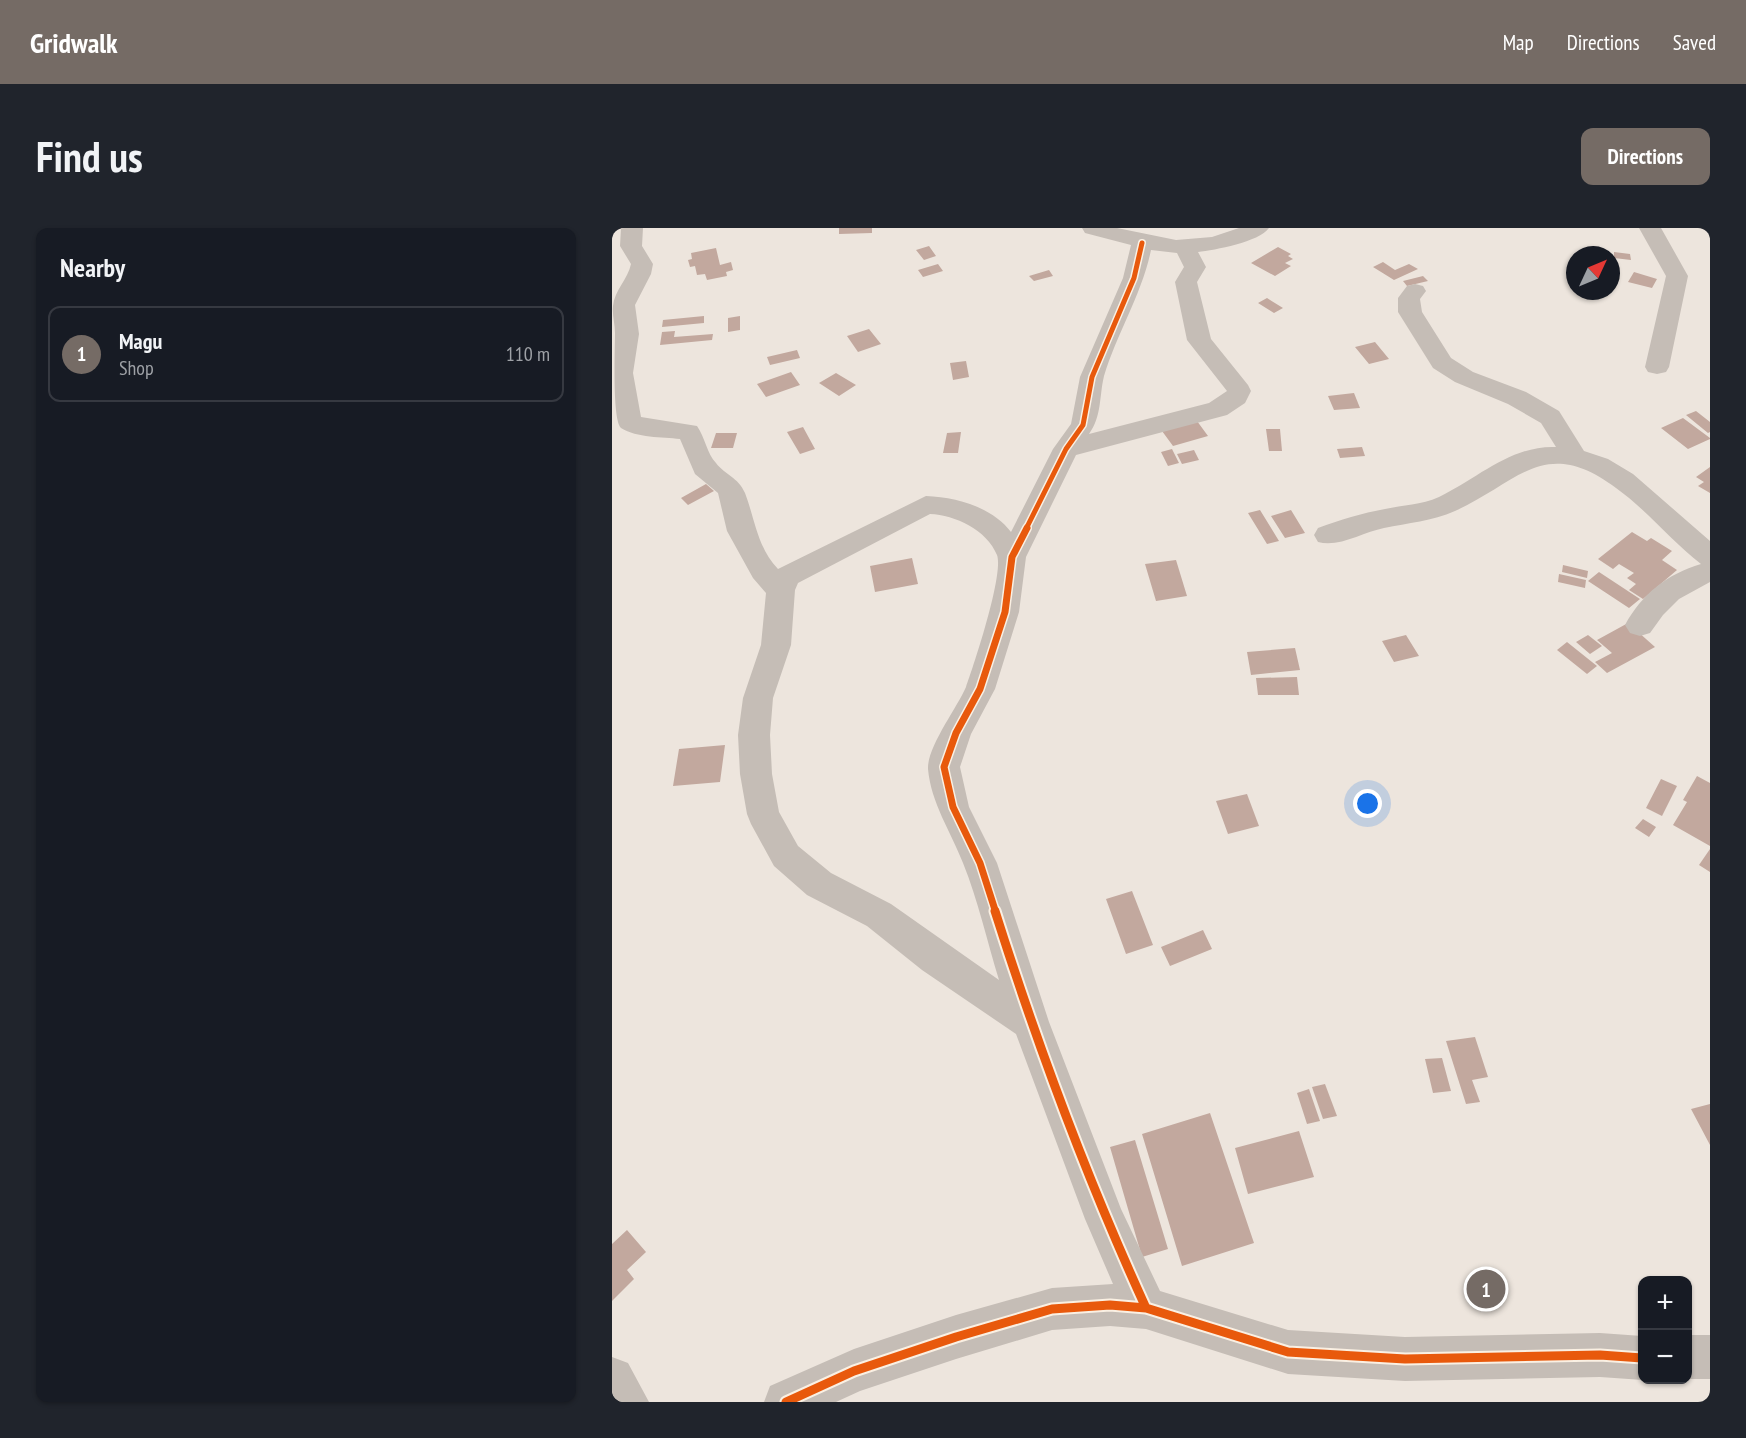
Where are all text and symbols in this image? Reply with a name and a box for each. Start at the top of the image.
text: Gridwalk [30,24,118,61]
text: Map [1503,29,1534,56]
text: Directions [1567,29,1640,56]
text: Saved [1673,29,1716,56]
button: Directions [1581,128,1710,185]
text: Find us [36,129,143,184]
north arrow [1566,246,1620,300]
text: Nearby [60,251,125,284]
text: Magu [119,327,162,355]
text: 1 [77,341,86,367]
text: 110 m [506,341,550,367]
text: Shop [119,355,154,381]
your location [1353,789,1382,818]
pin: 1 [1466,1266,1506,1312]
map controls [1638,1276,1692,1384]
button: + [1638,1276,1692,1330]
button: − [1638,1330,1692,1384]

